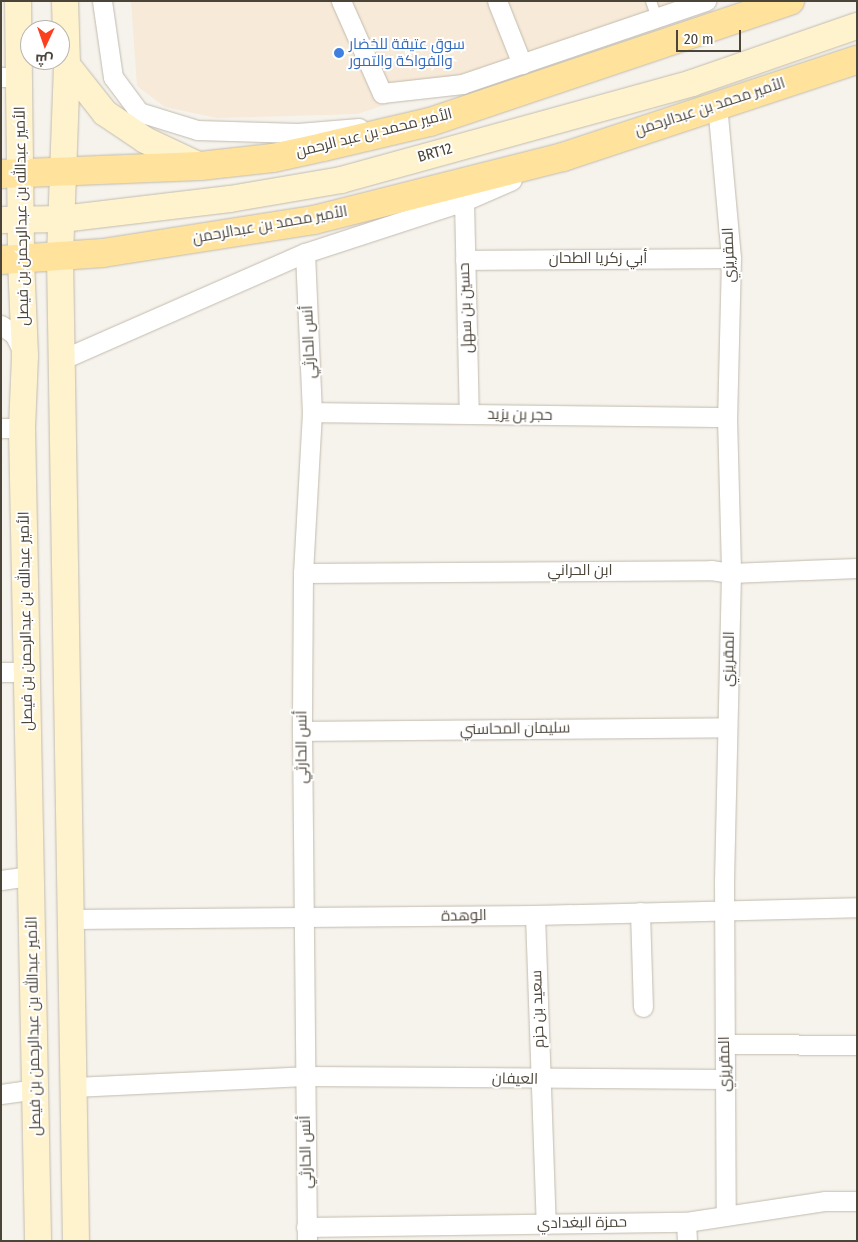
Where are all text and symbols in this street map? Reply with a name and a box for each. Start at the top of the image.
north arrow [20,20,70,70]
scale bar [678,20,743,52]
text: 20 m [684,30,714,48]
place label: سوق عتيقة للخضار والفواكة والتمور [349,35,465,70]
marker: سوق عتيقة للخضار والفواكة والتمور [333,47,345,59]
text: ش [35,51,54,68]
street label: الأمير محمد بن عبدالرحمن [633,74,787,140]
street label: الأمير محمد بن عبد الرحمن [294,105,454,161]
street label: الأمير عبدالله بن عبدالرحمن بن فيصل [11,106,33,326]
street label: BRT12 [416,139,454,167]
street label: الأمير محمد بن عبدالرحمن [191,203,349,247]
street label: المقريزي [719,227,739,283]
street label: أبي زكريا الطحان [549,250,647,268]
street label: حسين بن سهل [455,262,477,354]
street label: أنس الحارثي [299,305,319,379]
street label: حجر بن يزيد [487,405,553,425]
street label: الأمير عبدالله بن عبدالرحمن بن فيصل [15,511,37,731]
street label: ابن الحراني [547,562,613,580]
street label: المقريزي [720,631,738,687]
street label: أنس الحارثي [293,710,311,784]
street label: سليمان المحاسني [460,719,570,739]
street label: الوهدة [441,907,487,925]
street label: الأمير عبدالله بن عبدالرحمن بن فيصل [23,916,45,1136]
street label: سعيد بن حزم [528,970,548,1048]
street label: المقريزي [716,1036,734,1092]
street label: العيفان [492,1070,538,1088]
street label: أنس الحارثي [296,1115,316,1189]
street label: حمزة البغدادي [537,1213,627,1233]

